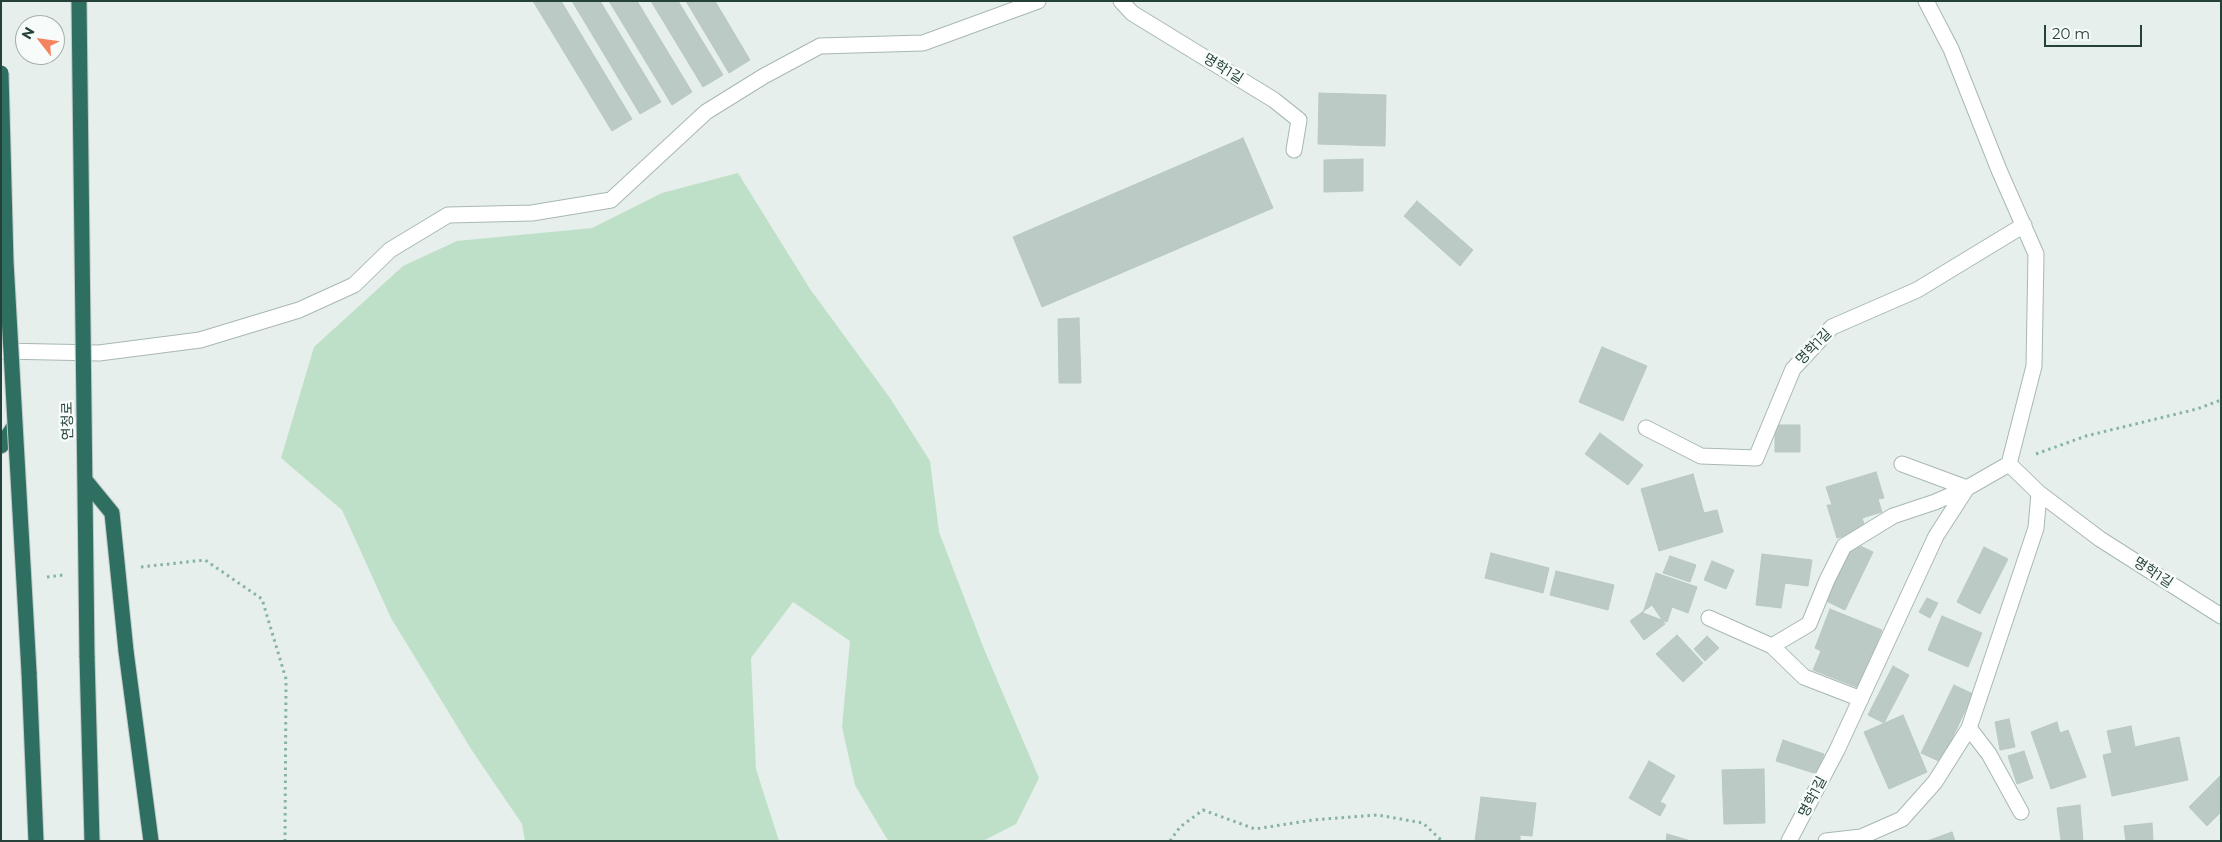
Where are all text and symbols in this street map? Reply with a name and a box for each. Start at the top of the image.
north arrow [15,15,65,65]
scale bar [2047,15,2144,47]
text: N [17,24,38,42]
text: 20 m [2052,24,2090,43]
street label: 명학1길 [1200,50,1246,88]
street label: 명학1길 [1793,325,1835,369]
street label: 연청로 [59,402,77,440]
street label: 명학1길 [2130,554,2176,592]
street label: 명학1길 [1795,774,1831,820]

